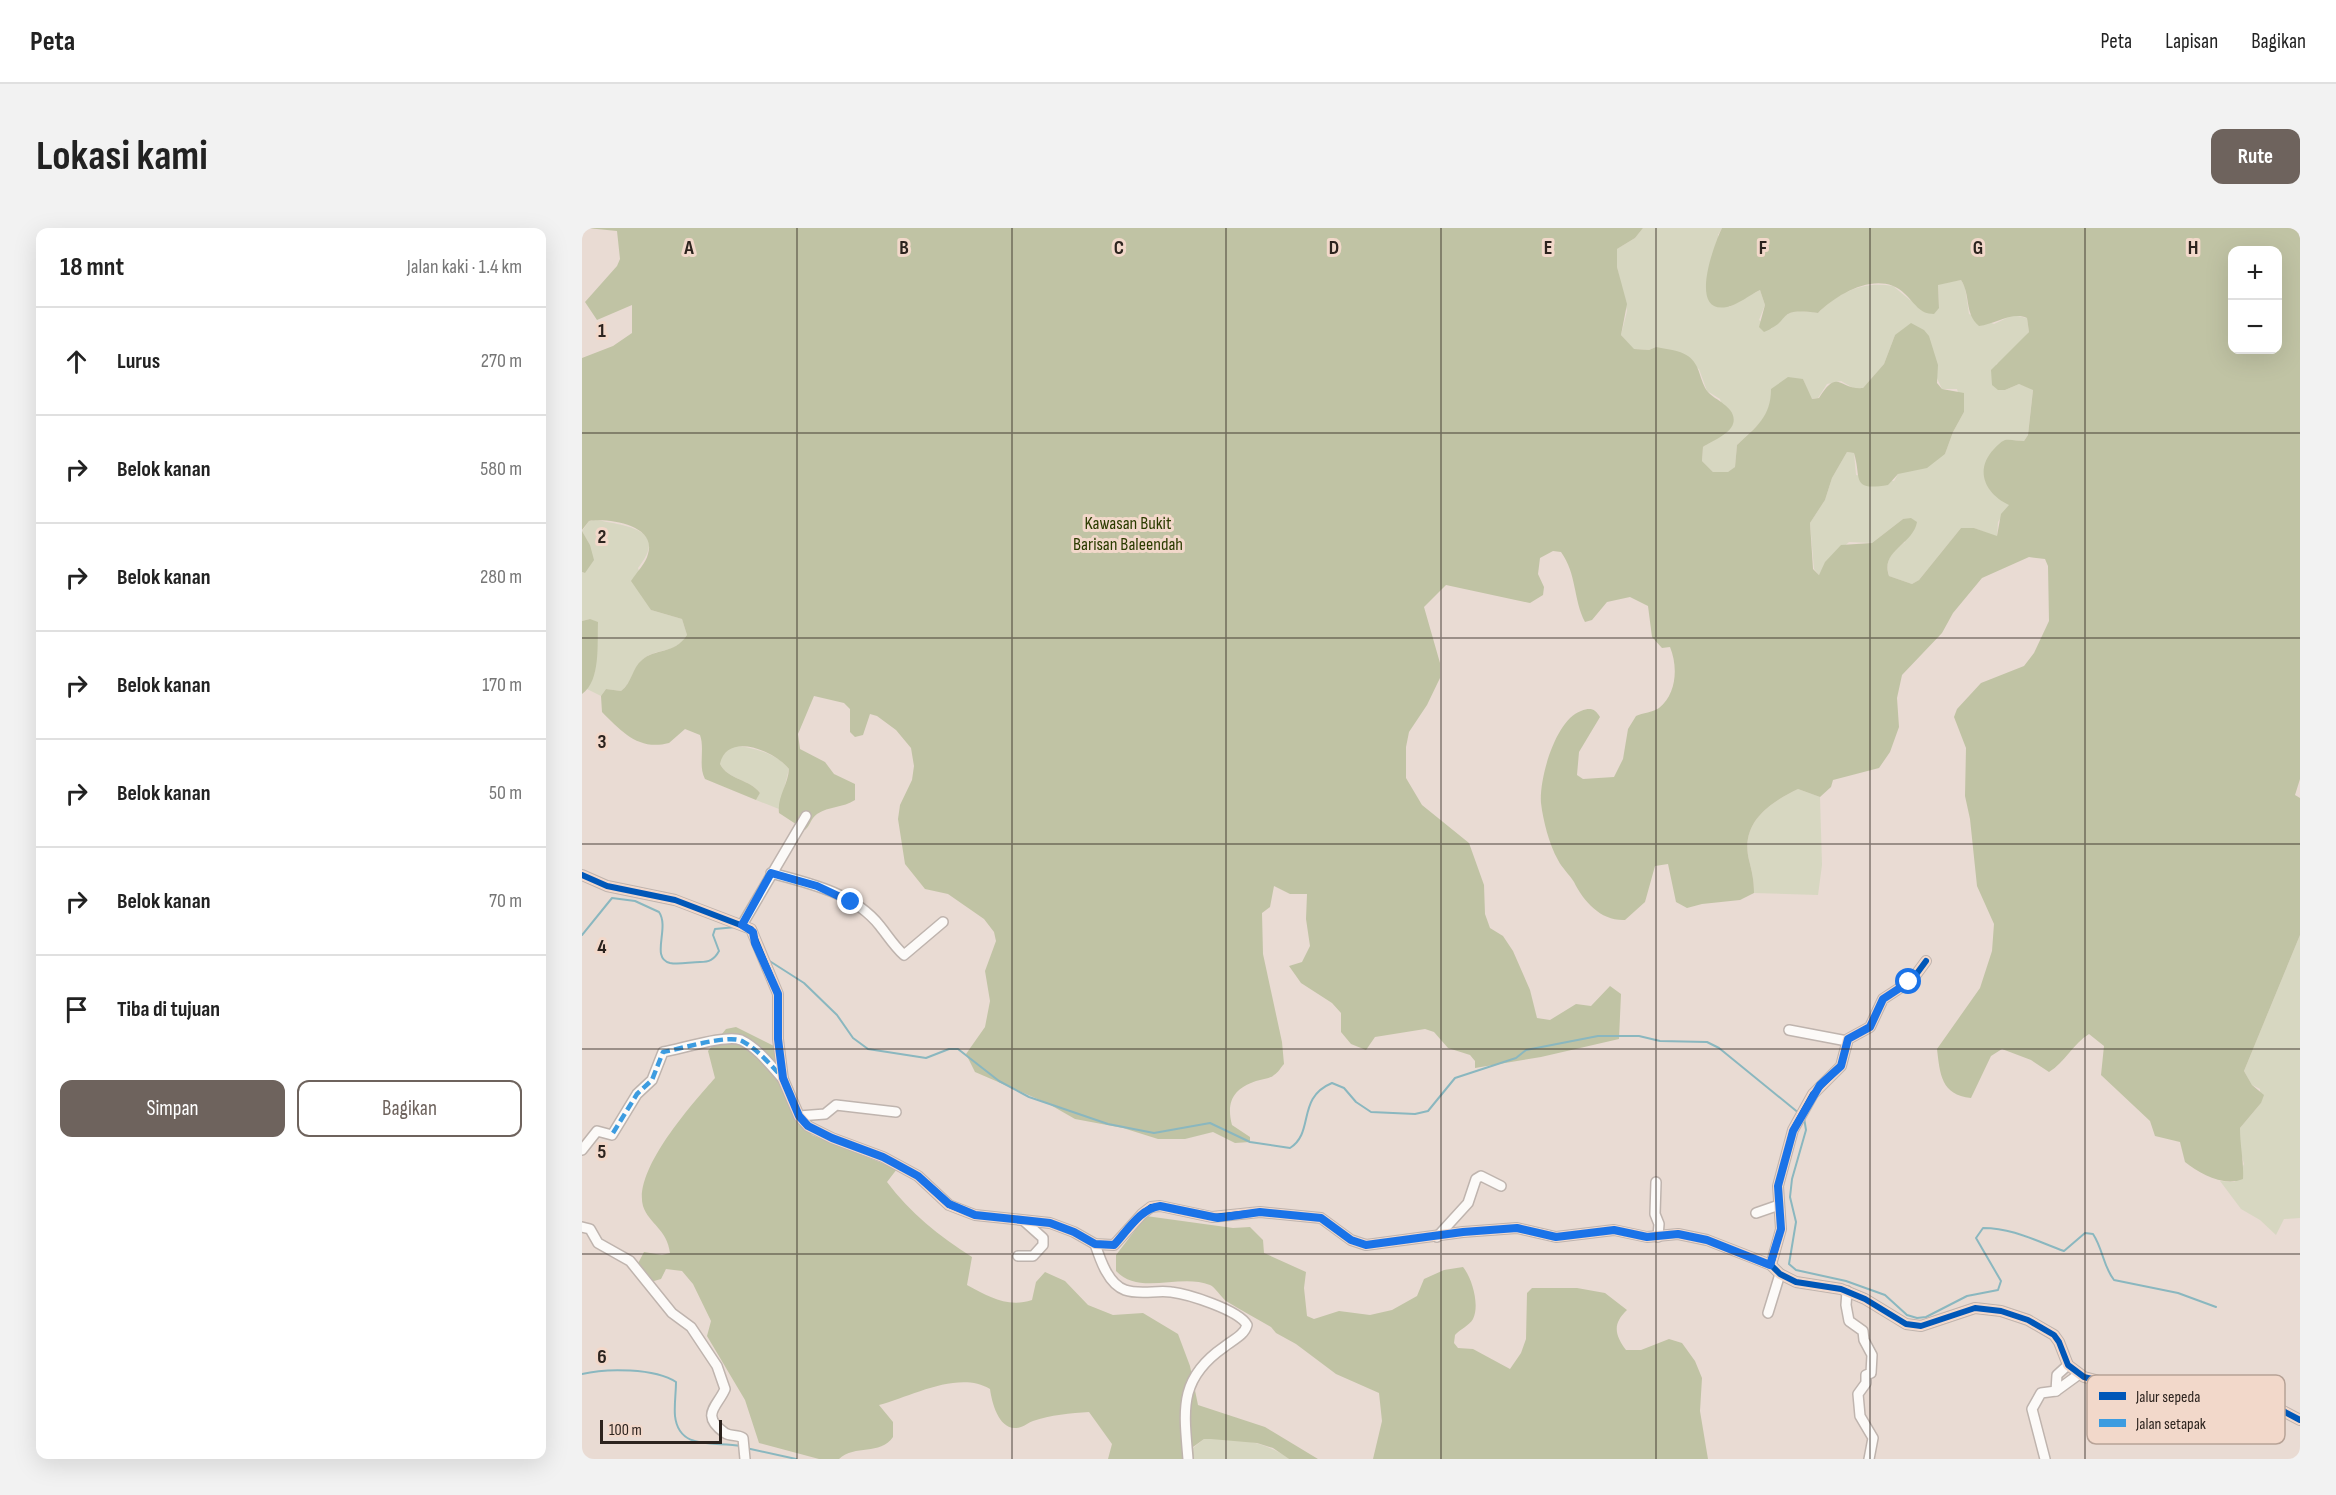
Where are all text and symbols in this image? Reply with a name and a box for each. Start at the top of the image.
text: Peta [30,25,75,58]
text: Peta [2101,29,2132,54]
text: Lapisan [2165,29,2218,54]
text: Bagikan [2251,29,2306,54]
button: Rute [2211,129,2300,184]
text: Lokasi kami [36,131,208,182]
text: A [683,236,694,260]
text: B [899,236,909,260]
text: C [1114,236,1124,260]
text: D [1329,236,1339,260]
text: E [1544,236,1552,260]
text: F [1759,236,1767,260]
text: G [1973,236,1983,260]
text: H [2188,236,2198,260]
map controls [2228,246,2282,354]
button: + [2228,246,2282,300]
text: 18 mnt [60,252,124,283]
text: Jalan kaki · 1.4 km [407,255,522,279]
button: − [2228,300,2282,354]
text: 1 [598,319,606,343]
icon: ahead [60,345,93,378]
text: Lurus [117,348,160,375]
text: 270 m [481,349,522,373]
icon: right [60,453,93,486]
text: Belok kanan [117,456,210,483]
text: 580 m [480,457,522,481]
park label: Kawasan Bukit Barisan Baleendah [1073,513,1183,555]
text: 2 [598,525,606,549]
icon: right [60,561,93,594]
text: Belok kanan [117,564,210,591]
text: 280 m [480,565,522,589]
icon: right [60,669,93,702]
text: Belok kanan [117,672,210,699]
text: 170 m [482,673,522,697]
text: 3 [598,730,607,754]
icon: right [60,777,93,810]
text: Belok kanan [117,780,210,807]
text: 50 m [489,781,522,805]
icon: right [60,885,93,918]
text: Belok kanan [117,888,210,915]
route end [837,888,863,914]
text: 70 m [489,889,522,913]
text: 4 [597,935,607,959]
route start [1895,968,1921,994]
icon: arrive [60,993,93,1026]
text: Tiba di tujuan [117,996,220,1023]
button: Simpan [60,1080,285,1137]
button: Bagikan [297,1080,522,1137]
text: 5 [598,1140,607,1164]
text: 6 [597,1345,607,1369]
legend [2087,1375,2285,1444]
text: Jalur sepeda [2135,1388,2200,1407]
text: Jalan setapak [2135,1415,2206,1434]
scale bar [600,1417,722,1444]
text: 100 m [609,1421,642,1440]

